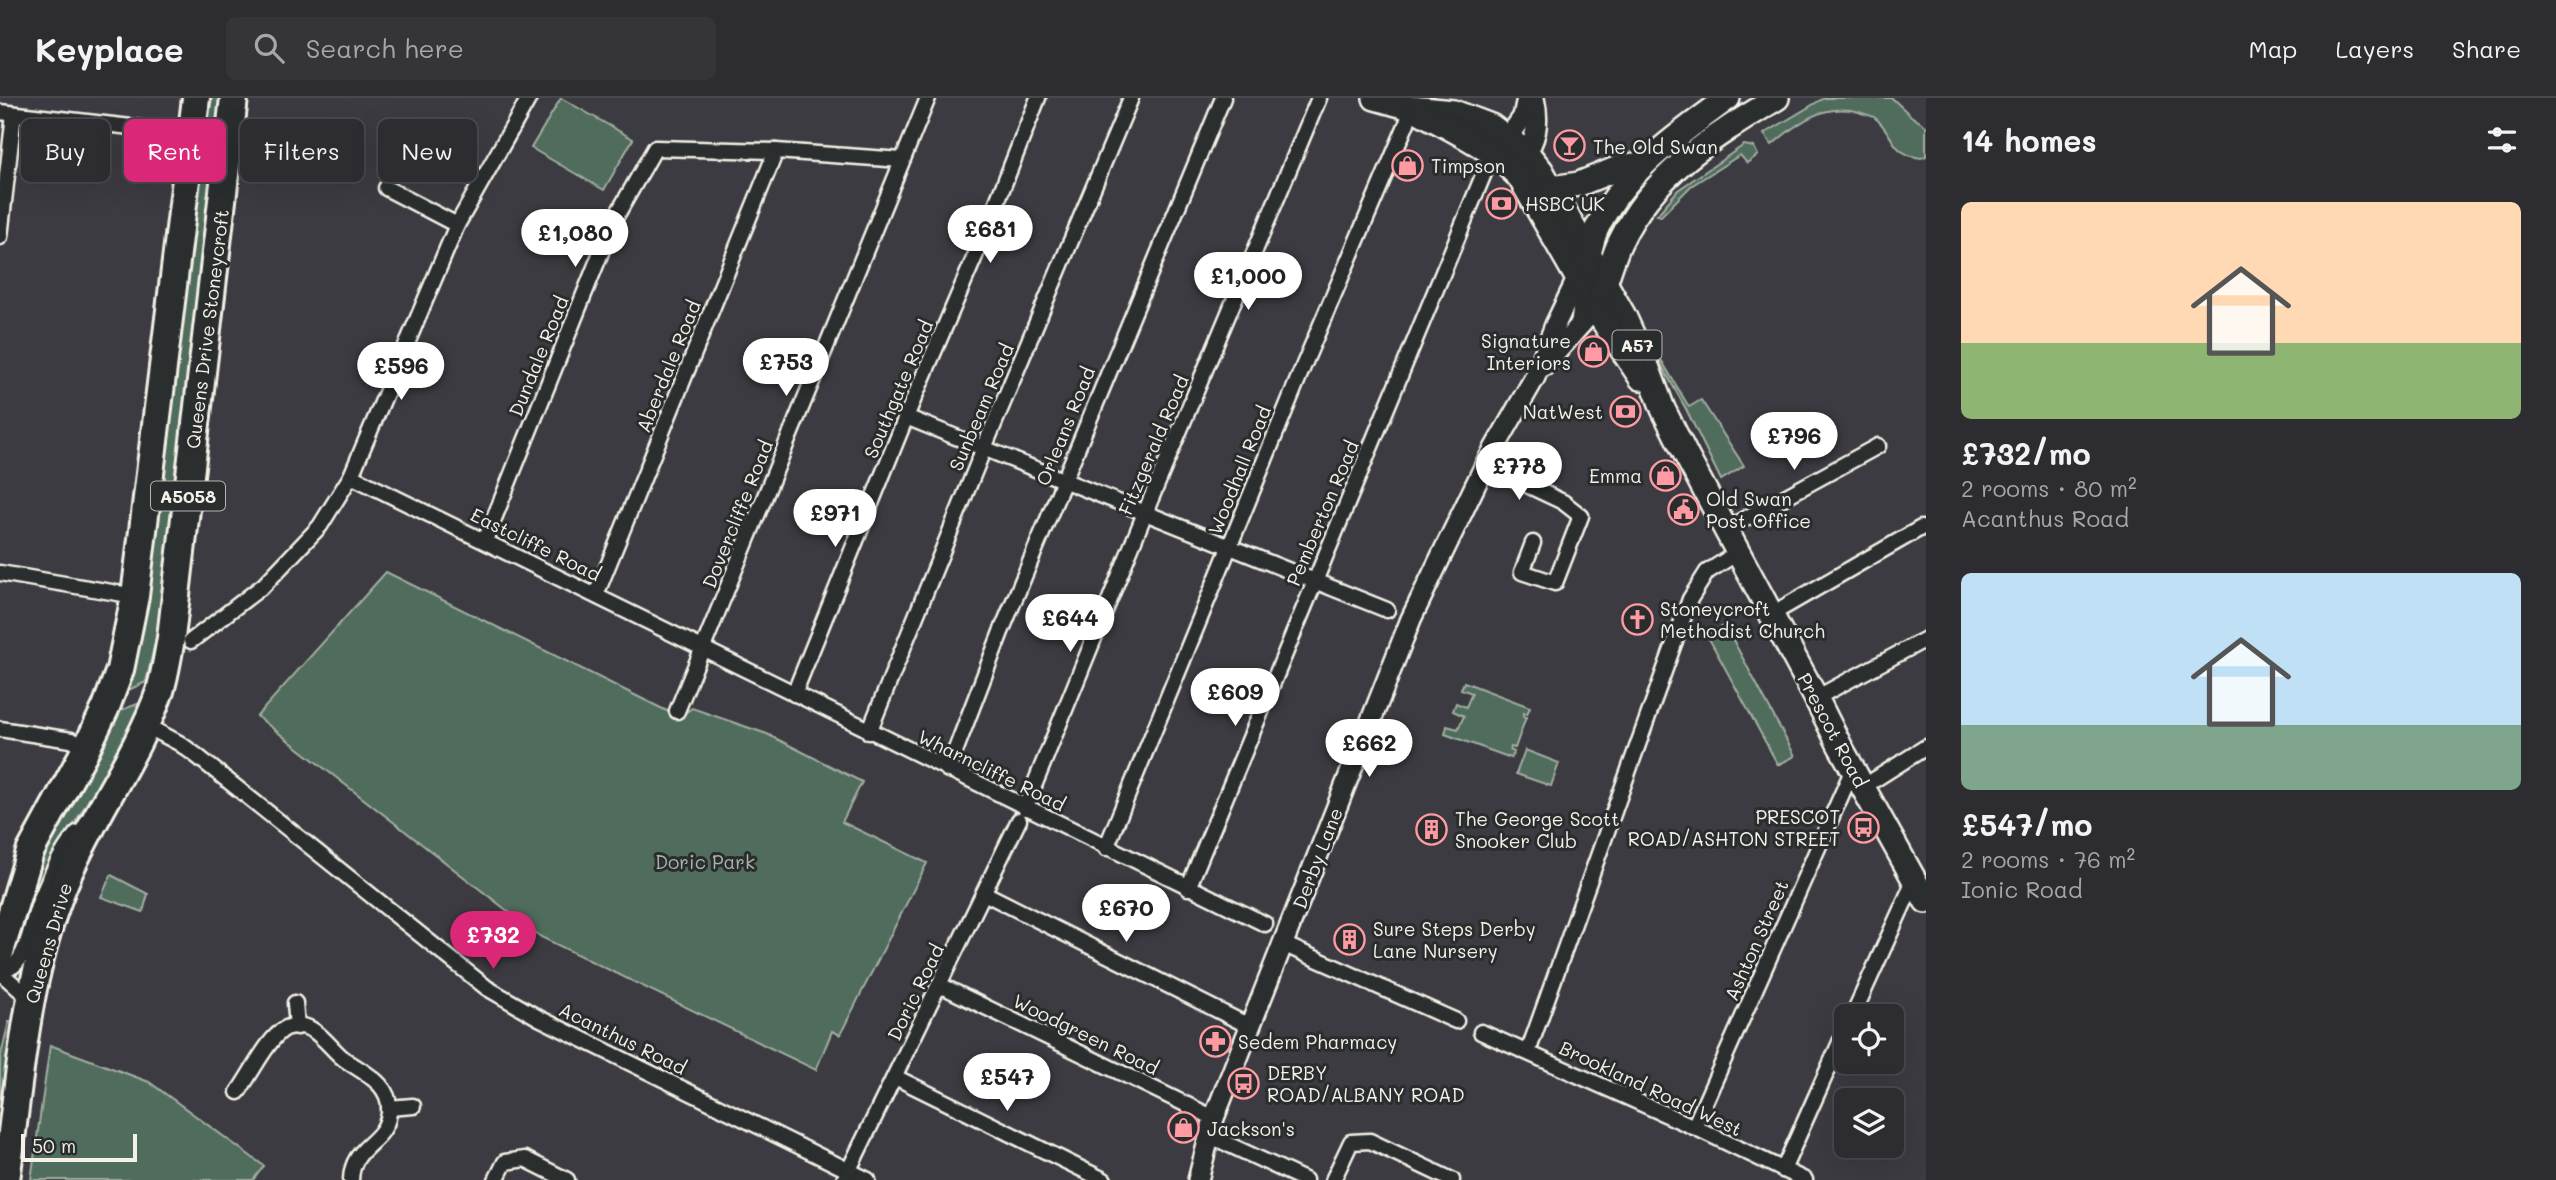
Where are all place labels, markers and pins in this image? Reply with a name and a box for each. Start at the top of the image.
bar icon: The Old Swan [1553,129,1587,163]
place label: The Old Swan [1593,134,1718,159]
shop icon: Timpson [1391,148,1425,182]
place label: Timpson [1431,153,1505,178]
bank icon: HSBC UK [1485,186,1519,220]
place label: HSBC UK [1525,191,1605,216]
pin: £681 [949,206,1031,265]
pin: £1,080 [518,209,632,269]
pin: £1,000 [1191,252,1305,312]
place label: Signature Interiors [1481,328,1571,375]
shop icon: Signature Interiors [1577,334,1611,368]
pin: £753 [745,338,827,398]
pin: £596 [360,342,442,402]
bank icon: NatWest [1609,394,1643,428]
place label: NatWest [1523,399,1603,424]
pin: £796 [1753,412,1835,472]
pin: £778 [1478,442,1560,502]
shop icon: Emma [1648,458,1682,492]
place label: Emma [1589,463,1642,488]
place label: Old Swan Post Office [1706,486,1811,533]
pin: £971 [794,490,876,549]
public building icon: Old Swan Post Office [1666,492,1700,526]
pin: £644 [1029,594,1111,654]
place label: Stoneycroft Methodist Church [1660,596,1825,643]
church icon: Stoneycroft Methodist Church [1620,602,1654,636]
pin: £609 [1194,668,1276,728]
pin: £662 [1328,720,1410,779]
place label: PRESCOT ROAD/ASHTON STREET [1628,804,1840,851]
place label: The George Scott Snooker Club [1455,806,1620,853]
bus stop icon: PRESCOT ROAD/ASHTON STREET [1846,810,1880,844]
building icon: The George Scott Snooker Club [1415,812,1449,846]
pin: £670 [1085,884,1167,944]
pin: £732 [452,912,534,971]
place label: Sure Steps Derby Lane Nursery [1373,916,1536,963]
building icon: Sure Steps Derby Lane Nursery [1333,922,1367,956]
pharmacy icon: Sedem Pharmacy [1198,1024,1232,1058]
place label: Sedem Pharmacy [1238,1029,1397,1054]
pin: £547 [966,1054,1048,1113]
place label: DERBY ROAD/ALBANY ROAD [1267,1060,1464,1107]
bus stop icon: DERBY ROAD/ALBANY ROAD [1227,1066,1261,1100]
shop icon: Jackson's [1167,1111,1201,1145]
place label: Jackson's [1207,1116,1295,1141]

